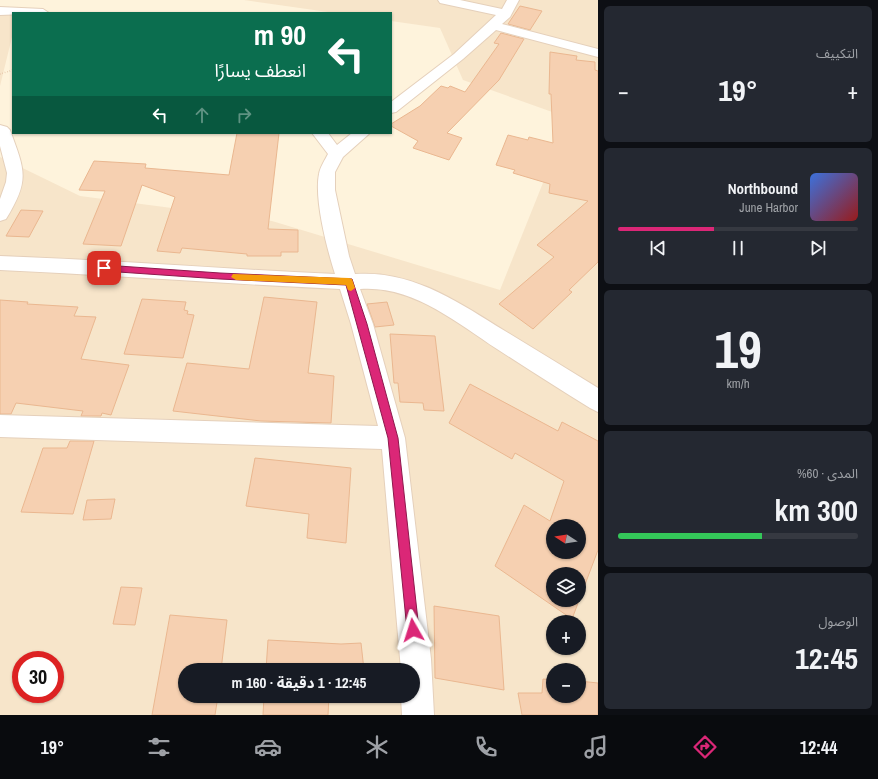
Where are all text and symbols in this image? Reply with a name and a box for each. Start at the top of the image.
text: 90 m [254,16,306,54]
icon: left [320,28,372,80]
text: التكييف [816,45,858,62]
text: انعطف يسارًا [214,58,306,83]
text: 19° [718,70,758,110]
text: − [618,76,629,106]
text: + [847,76,858,106]
icon: left [149,104,171,126]
icon: ahead [191,104,213,126]
icon: right [233,104,255,126]
text: Northbound [728,178,798,199]
text: June Harbor [739,199,798,216]
icon: previous [647,237,669,259]
icon: pause [727,237,749,259]
icon: next [807,237,829,259]
pin [87,251,121,285]
icon: arrive [93,257,115,279]
text: 19 [714,314,762,384]
text: km/h [726,375,750,392]
text: المدى · 60% [797,465,858,482]
text: 300 km [775,490,858,530]
north arrow [546,519,586,559]
map controls [546,519,586,703]
button: layers [546,567,586,607]
position arrow [392,609,434,651]
text: الوصول [818,613,858,630]
button: + [546,615,586,655]
text: 12:45 [795,638,858,678]
speed limit sign: 30 [12,651,64,703]
button: − [546,663,586,703]
text: 12:45 · 1 دقيقة · 160 m [232,672,366,693]
icon: filters [145,733,173,761]
icon: car [254,733,282,761]
icon: climate [363,733,391,761]
icon: phone [472,733,500,761]
icon: music [582,733,610,761]
icon: directions [691,733,719,761]
text: 19° [41,735,64,760]
text: 12:44 [800,735,837,760]

